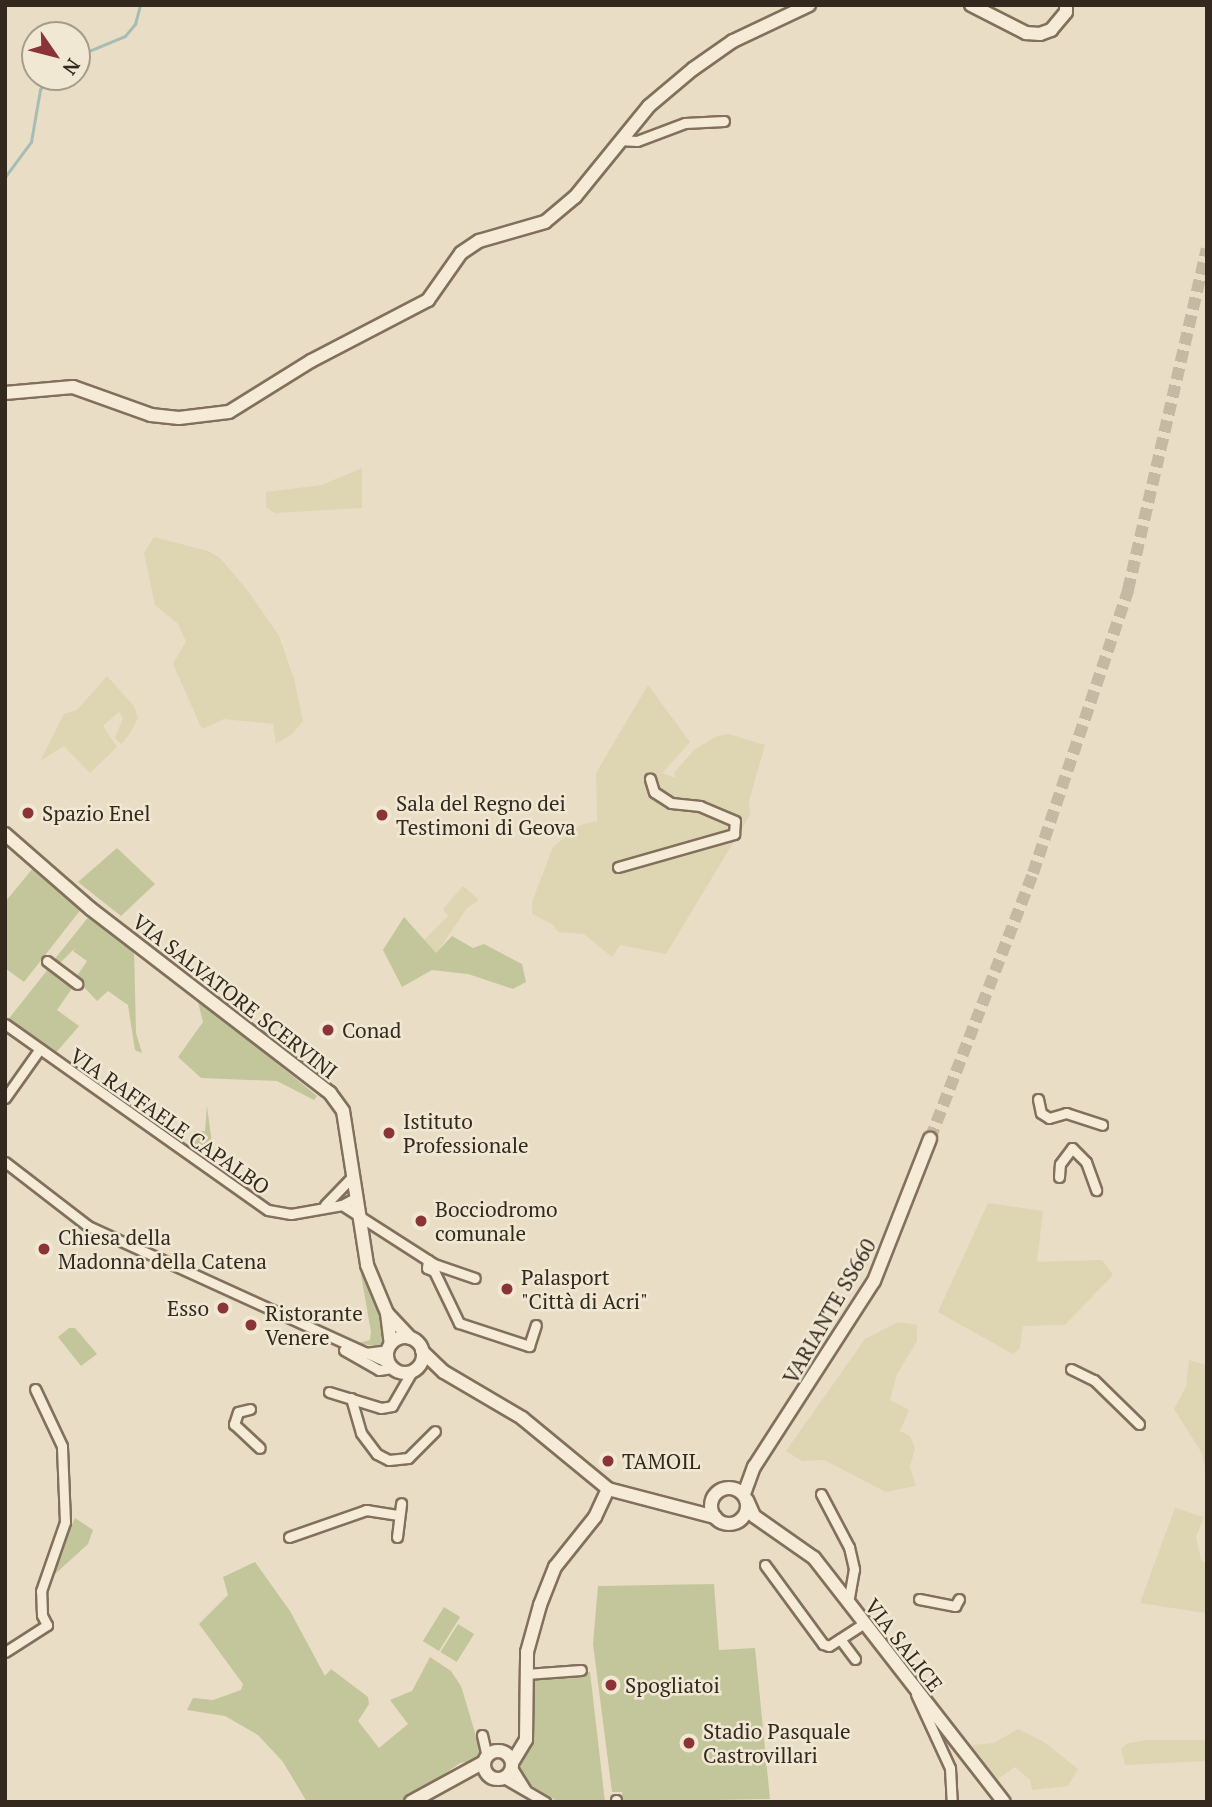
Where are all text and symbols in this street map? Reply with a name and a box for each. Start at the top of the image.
north arrow [21,21,91,91]
text: N [58,54,86,80]
place label: Sala del Regno dei Testimoni di Geova [396,790,576,840]
place label: Spazio Enel [42,800,151,826]
marker: Spazio Enel [20,805,36,821]
marker: Sala del Regno dei Testimoni di Geova [374,807,390,823]
street label: VIA SALVATORE SCERVINI [127,908,343,1084]
place label: Conad [342,1017,401,1043]
marker: Conad [320,1022,336,1038]
street label: VIA RAFFAELE CAPALBO [65,1042,275,1200]
place label: Istituto Professionale [403,1108,529,1158]
marker: Istituto Professionale [381,1125,397,1141]
place label: Bocciodromo comunale [435,1196,558,1246]
marker: Bocciodromo comunale [413,1213,429,1229]
place label: Chiesa della Madonna della Catena [58,1224,267,1274]
street label: VARIANTE SS660 [777,1234,881,1388]
marker: Chiesa della Madonna della Catena [36,1241,52,1257]
place label: Palasport "Città di Acri" [521,1264,648,1314]
marker: Palasport "Città di Acri" [499,1281,515,1297]
place label: Esso [167,1295,209,1321]
marker: Esso [215,1300,231,1316]
place label: Ristorante Venere [265,1300,363,1350]
marker: Ristorante Venere [243,1317,259,1333]
place label: TAMOIL [622,1448,700,1474]
marker: TAMOIL [600,1453,616,1469]
street label: VIA SALICE [860,1593,948,1697]
place label: Spogliatoi [625,1672,720,1698]
marker: Spogliatoi [603,1677,619,1693]
place label: Stadio Pasquale Castrovillari [703,1718,851,1768]
marker: Stadio Pasquale Castrovillari [681,1735,697,1751]

